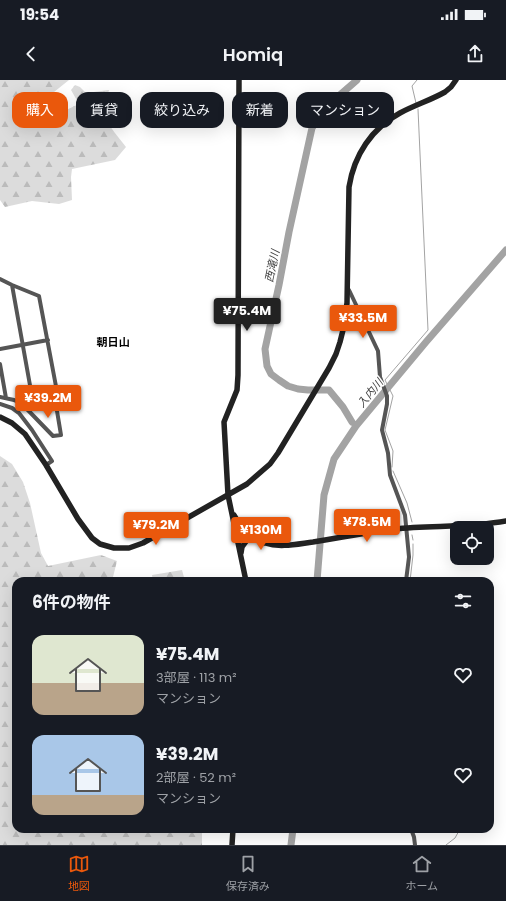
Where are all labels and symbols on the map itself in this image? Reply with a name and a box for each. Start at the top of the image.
water label: 西滝川 [261,247,283,284]
pin: ¥75.4M [214,298,280,332]
pin: ¥33.5M [330,305,396,339]
district label: 朝日山 [97,334,130,350]
water label: 入内川 [353,374,387,411]
pin: ¥39.2M [15,385,81,419]
pin: ¥78.5M [334,509,400,543]
pin: ¥79.2M [123,512,189,546]
pin: ¥130M [233,517,289,551]

